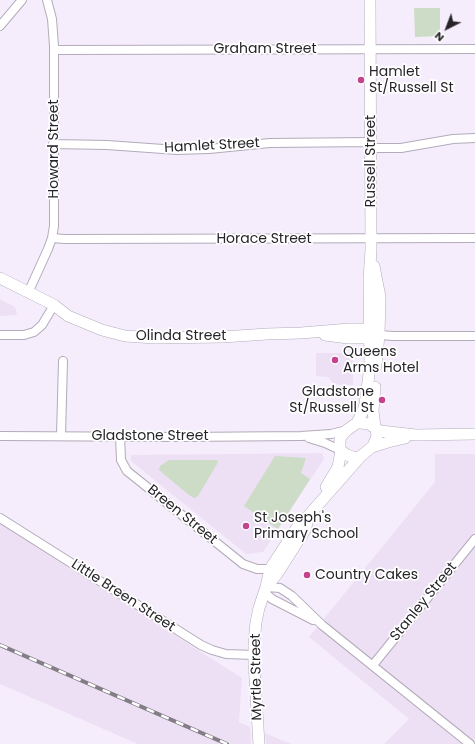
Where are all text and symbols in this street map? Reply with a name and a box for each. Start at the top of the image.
north arrow [427,8,467,48]
text: N [431,28,447,46]
street label: Graham Street [213,41,317,57]
place label: Hamlet St/Russell St [369,64,454,96]
marker: Hamlet St/Russell St [356,75,366,85]
street label: Howard Street [46,99,62,199]
street label: Russell Street [363,115,379,207]
street label: Hamlet Street [164,135,260,157]
street label: Horace Street [216,231,312,247]
street label: Olinda Street [136,328,226,344]
place label: Queens Arms Hotel [343,344,419,376]
marker: Queens Arms Hotel [330,355,340,365]
place label: Gladstone St/Russell St [289,384,374,416]
marker: Gladstone St/Russell St [377,395,387,405]
street label: Gladstone Street [92,428,208,444]
street label: Breen Street [144,482,220,548]
place label: St Joseph's Primary School [254,510,359,542]
marker: St Joseph's Primary School [241,521,251,531]
street label: Little Breen Street [68,556,178,636]
street label: Stanley Street [387,559,461,645]
place label: Country Cakes [315,567,418,583]
marker: Country Cakes [302,570,312,580]
street label: Myrtle Street [248,633,266,721]

